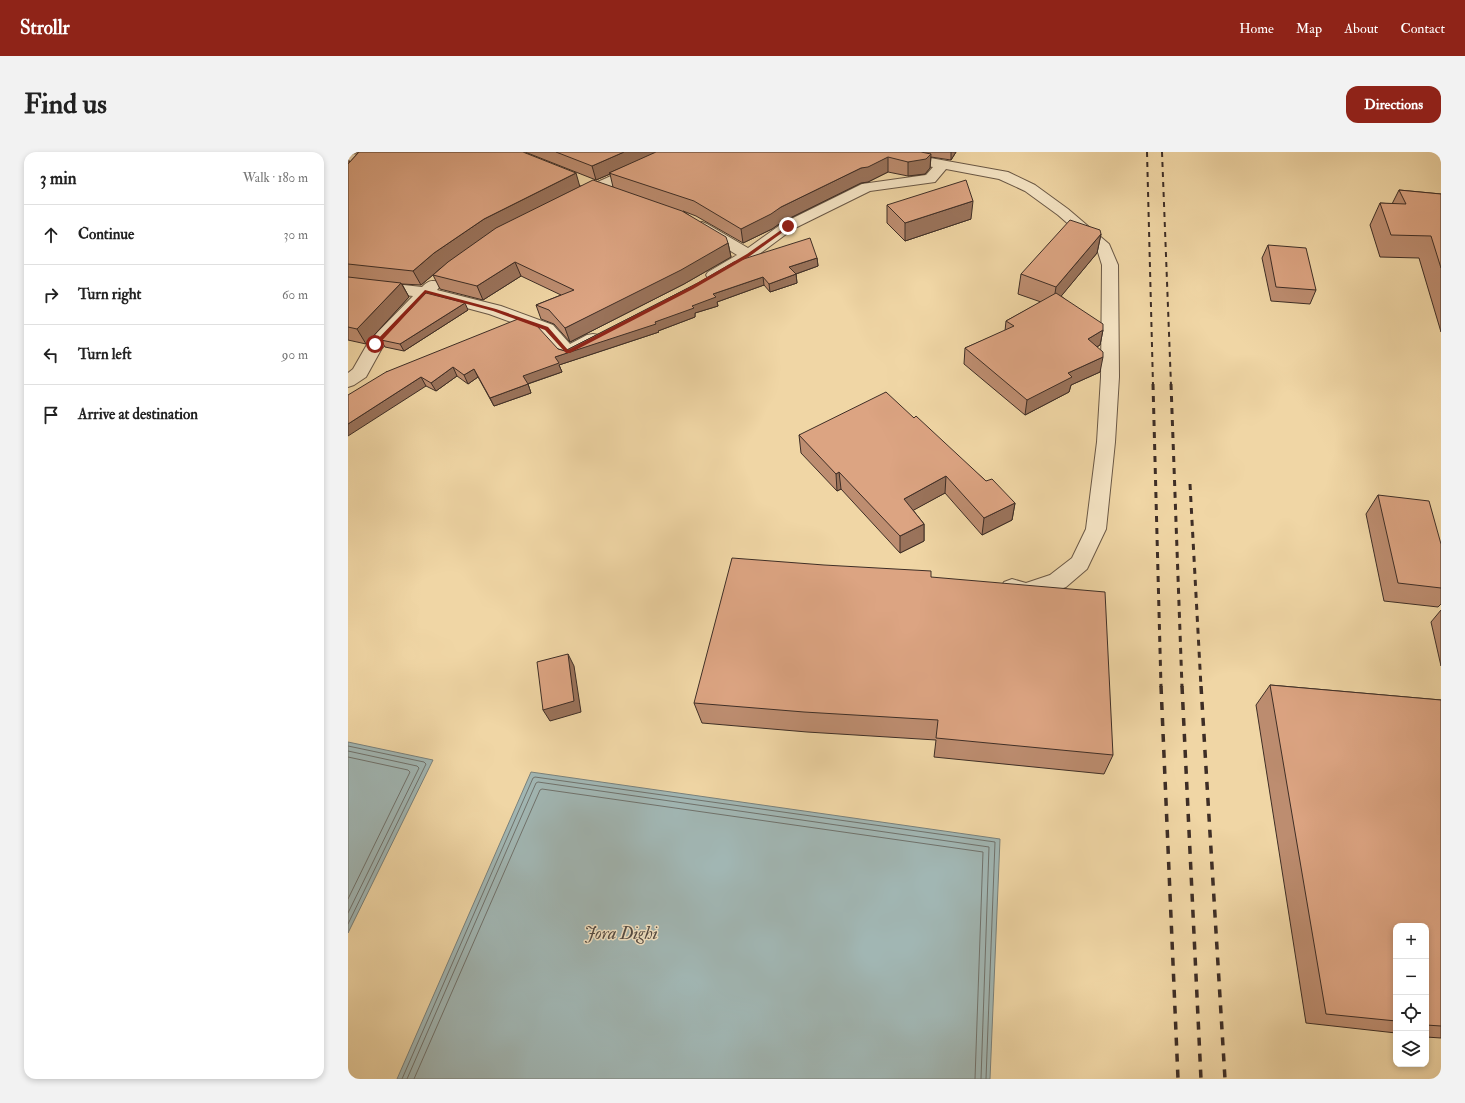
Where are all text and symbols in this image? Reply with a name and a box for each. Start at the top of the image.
text: Strollr [20,16,70,40]
text: Home [1239,20,1274,37]
text: Map [1296,20,1322,37]
text: About [1344,20,1378,37]
text: Contact [1400,20,1445,37]
button: Directions [1346,86,1441,123]
text: Find us [24,87,107,122]
text: 3 min [40,168,77,189]
text: Walk · 180 m [243,170,308,186]
route end [779,217,797,235]
icon: ahead [40,224,62,246]
text: Continue [78,225,134,244]
text: 30 m [284,227,308,243]
icon: right [40,284,62,306]
text: Turn right [78,285,141,304]
text: 60 m [282,287,308,303]
route start [366,335,384,353]
icon: left [40,344,62,366]
text: Turn left [78,345,132,364]
text: 90 m [282,347,308,363]
icon: arrive [40,404,62,426]
text: Arrive at destination [78,405,198,424]
water label: Jora Dighi [584,922,658,945]
map controls [1393,923,1429,1067]
button: + [1393,923,1429,959]
button: − [1393,959,1429,995]
button: locate [1393,995,1429,1031]
button: layers [1393,1031,1429,1067]

